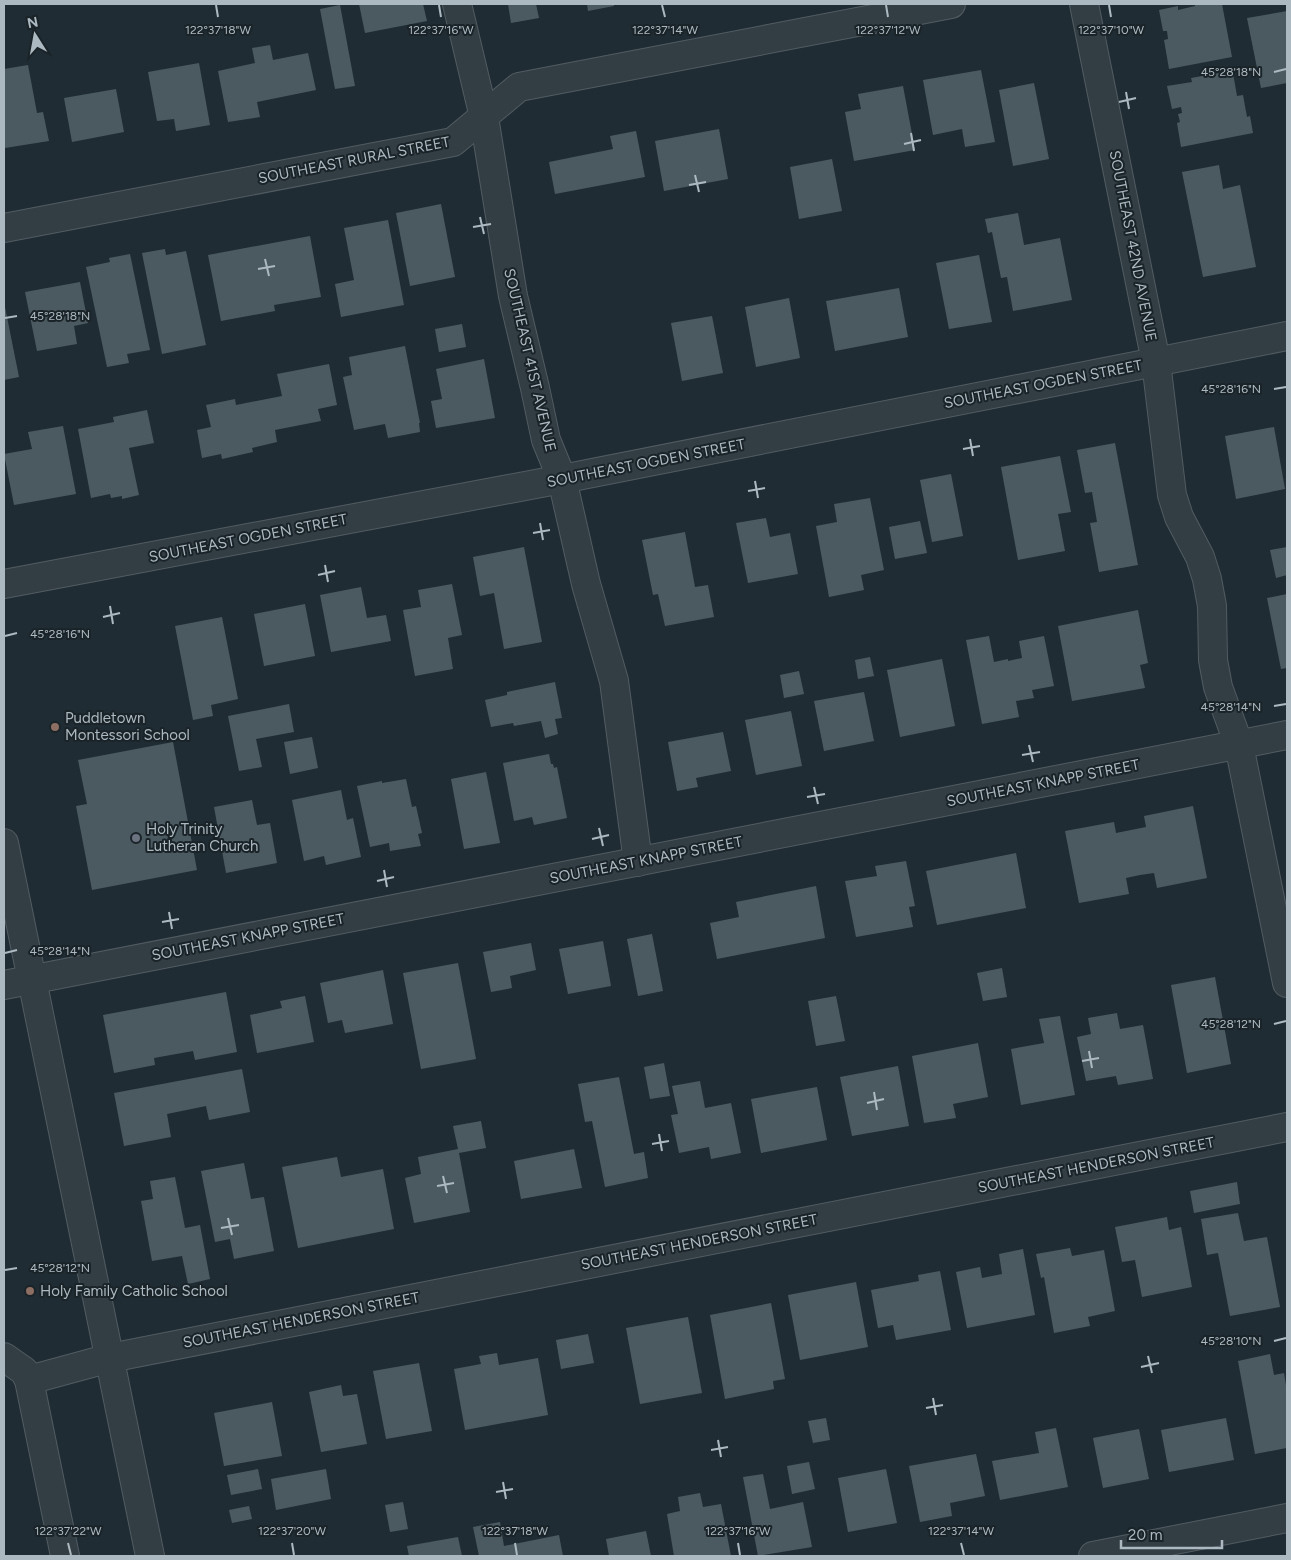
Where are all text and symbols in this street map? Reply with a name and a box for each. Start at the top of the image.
north arrow [10,10,60,60]
text: N [26,13,40,32]
text: 122°37'18"W [185,23,251,37]
text: 122°37'16"W [408,23,474,37]
text: 122°37'14"W [632,23,698,37]
text: 122°37'12"W [855,23,921,37]
text: 122°37'10"W [1078,23,1145,37]
text: 45°28'18"N [1201,65,1261,79]
street label: SOUTHEAST RURAL STREET [257,132,452,187]
street label: SOUTHEAST 42ND AVENUE [1106,149,1160,343]
street label: SOUTHEAST 41ST AVENUE [500,267,560,453]
text: 45°28'18"N [30,309,90,323]
street label: SOUTHEAST OGDEN STREET [942,356,1144,412]
text: 45°28'16"N [1201,382,1261,396]
street label: SOUTHEAST OGDEN STREET [545,435,747,491]
street label: SOUTHEAST OGDEN STREET [147,510,349,566]
text: 45°28'16"N [30,627,90,641]
text: 45°28'14"N [1201,700,1261,714]
place label: Puddletown Montessori School [65,709,190,744]
marker: Puddletown Montessori School [49,721,61,733]
street label: SOUTHEAST KNAPP STREET [945,755,1142,811]
place label: Holy Trinity Lutheran Church [146,820,258,855]
marker: Holy Trinity Lutheran Church [130,832,142,844]
street label: SOUTHEAST KNAPP STREET [548,832,745,888]
street label: SOUTHEAST KNAPP STREET [150,909,347,965]
text: 45°28'14"N [30,944,90,958]
text: 45°28'12"N [1201,1017,1261,1031]
street label: SOUTHEAST HENDERSON STREET [976,1133,1216,1197]
street label: SOUTHEAST HENDERSON STREET [579,1210,819,1274]
text: 45°28'12"N [30,1261,90,1275]
place label: Holy Family Catholic School [40,1282,228,1300]
marker: Holy Family Catholic School [24,1285,36,1297]
street label: SOUTHEAST HENDERSON STREET [181,1288,421,1352]
text: 45°28'10"N [1200,1334,1262,1348]
scale bar [1121,1518,1222,1550]
text: 122°37'22"W [35,1524,102,1538]
text: 122°37'20"W [258,1524,326,1538]
text: 122°37'18"W [482,1524,548,1538]
text: 122°37'16"W [705,1524,771,1538]
text: 122°37'14"W [928,1524,994,1538]
text: 20 m [1128,1526,1162,1544]

